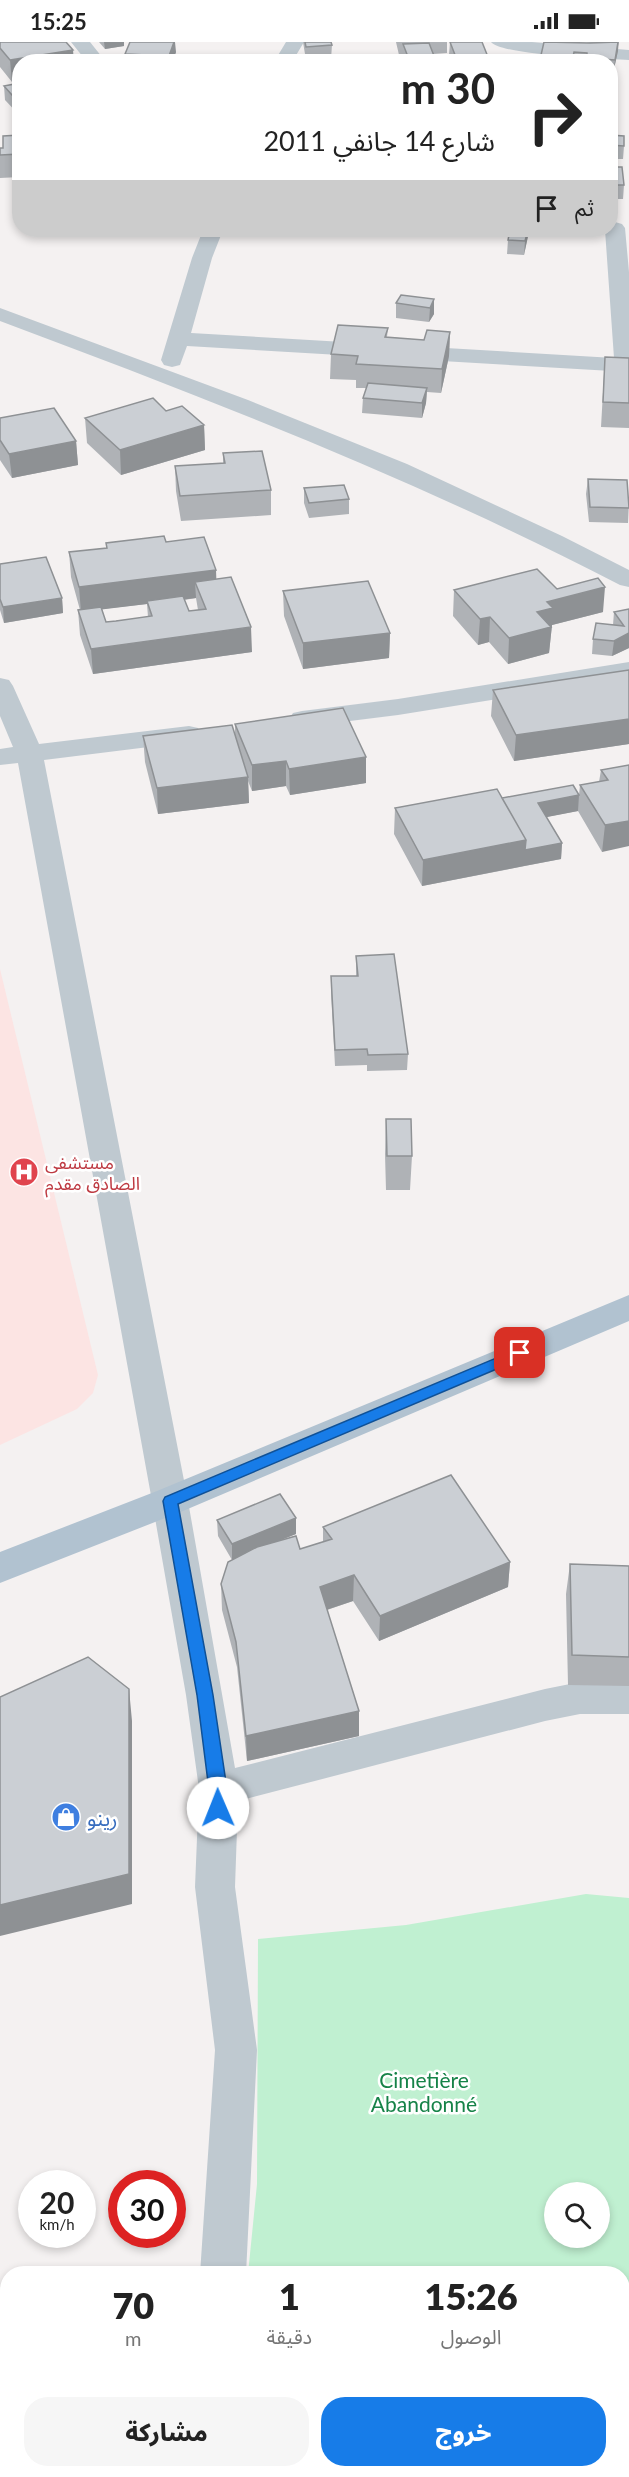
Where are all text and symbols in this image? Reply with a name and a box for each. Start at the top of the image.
text: 15:25 [30,8,87,35]
text: 30 m [401,63,495,113]
icon: right [516,78,594,156]
text: شارع 14 جانفي 2011 [263,124,495,157]
icon: arrive [530,192,563,225]
text: ثم [575,194,594,221]
place label: مستشفى الصادق مقدم [45,1151,140,1198]
hospital icon: مستشفى الصادق مقدم [8,1156,40,1188]
pin [494,1327,545,1378]
icon: arrive [503,1336,536,1369]
position arrow [186,1776,250,1840]
shop icon: رينو [50,1801,82,1833]
place label: رينو [87,1805,117,1831]
park label: Cimetière Abandonné [371,2067,477,2116]
speed limit sign: 30 [108,2170,186,2248]
map controls [544,2182,610,2248]
button: search [544,2182,610,2248]
text: 20 [40,2184,74,2220]
text: km/h [39,2215,75,2233]
text: 1 [279,2274,300,2318]
text: 15:26 [425,2274,518,2318]
text: 70 [112,2283,154,2327]
text: دقيقة [267,2324,312,2348]
text: الوصول [441,2324,501,2348]
text: m [125,2326,142,2350]
button: مشاركة [24,2397,309,2466]
button: خروج [321,2397,606,2466]

